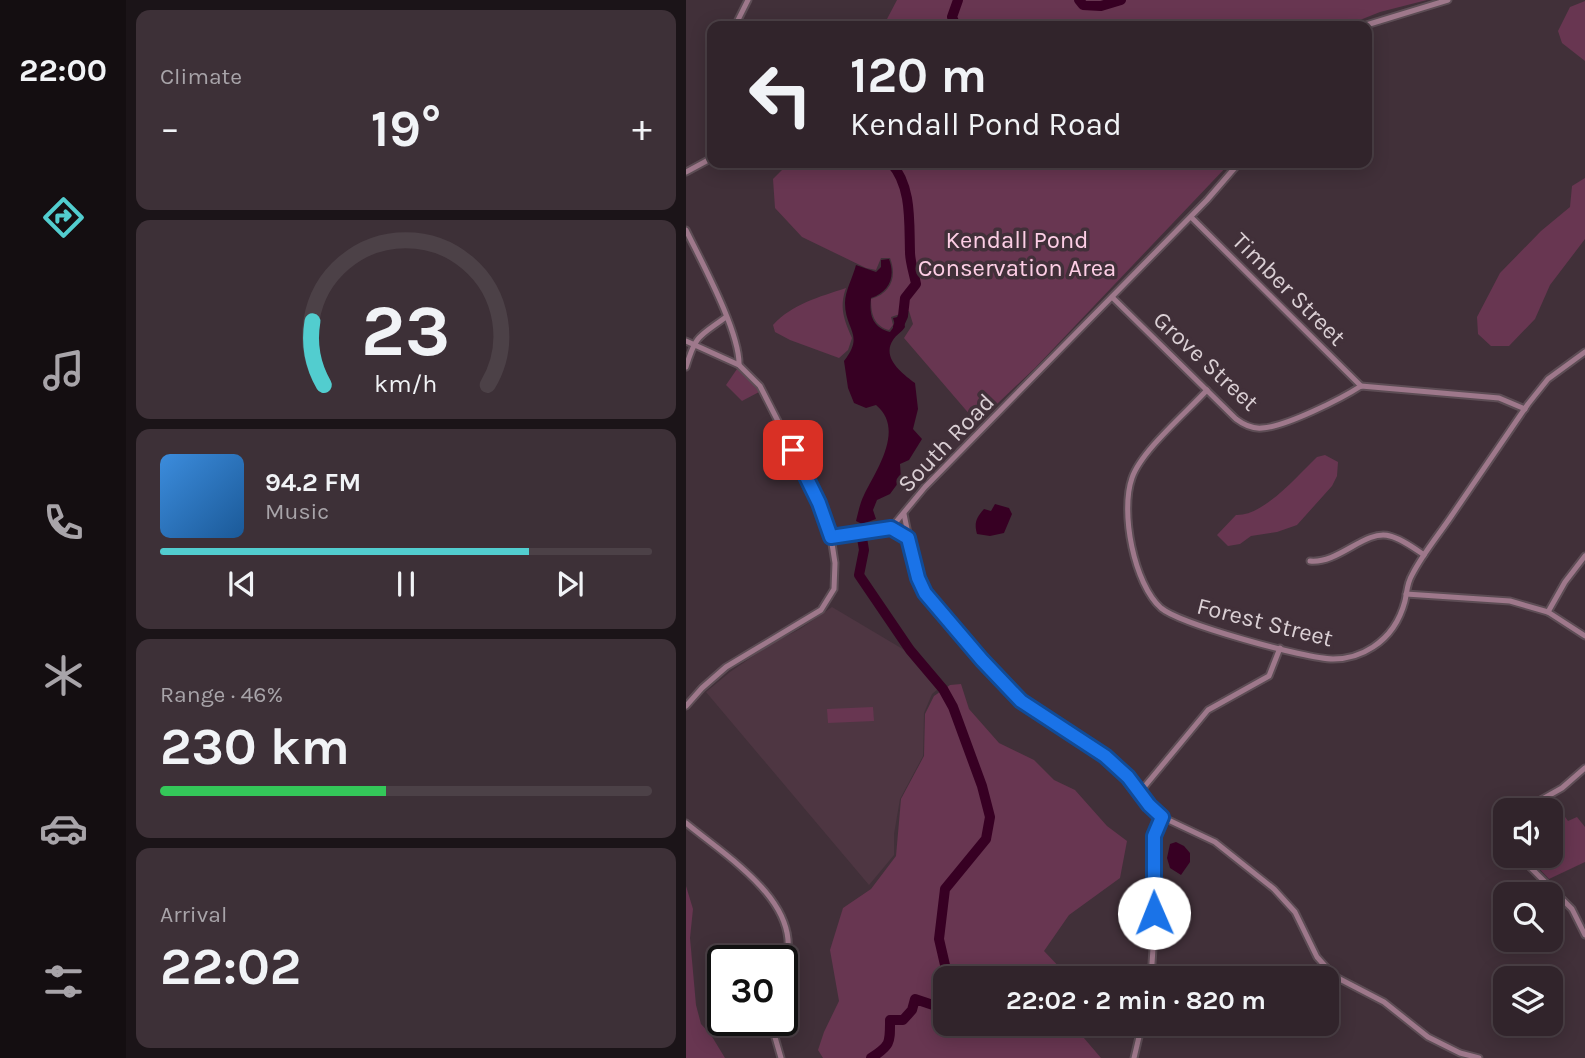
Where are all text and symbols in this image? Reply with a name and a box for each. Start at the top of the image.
text: 120 m [850,47,987,104]
icon: left [735,49,826,140]
text: 22:00 [19,52,107,89]
text: Climate [160,63,242,90]
text: 19° [371,98,441,159]
text: − [160,106,180,151]
text: + [632,106,652,151]
text: Kendall Pond Road [850,106,1122,143]
icon: directions [39,193,88,242]
park label: Kendall Pond Conservation Area [918,226,1116,282]
street label: Timber Street [1227,227,1351,351]
text: 23 [361,289,451,374]
street label: Grove Street [1148,305,1264,417]
icon: music [39,346,88,395]
text: km/h [374,369,438,398]
street label: South Road [892,388,1000,498]
pin [763,420,823,480]
icon: arrive [774,431,812,469]
text: 94.2 FM [265,467,361,498]
icon: phone [39,498,88,547]
text: Music [265,498,329,525]
icon: previous [223,565,261,603]
icon: pause [387,565,425,603]
icon: next [551,565,589,603]
street label: Forest Street [1194,592,1336,652]
icon: climate [39,651,88,700]
text: Range · 46% [160,681,283,708]
text: 230 km [160,716,350,777]
map controls [1493,798,1563,1036]
button: sound [1493,798,1563,868]
icon: car [39,804,88,853]
position arrow [1117,876,1191,950]
button: search [1493,882,1563,952]
text: Arrival [160,901,227,928]
text: 22:02 [160,936,301,997]
speed limit sign: 30 [707,945,798,1036]
icon: filters [39,957,88,1006]
button: layers [1493,966,1563,1036]
text: 22:02 · 2 min · 820 m [1006,985,1266,1016]

